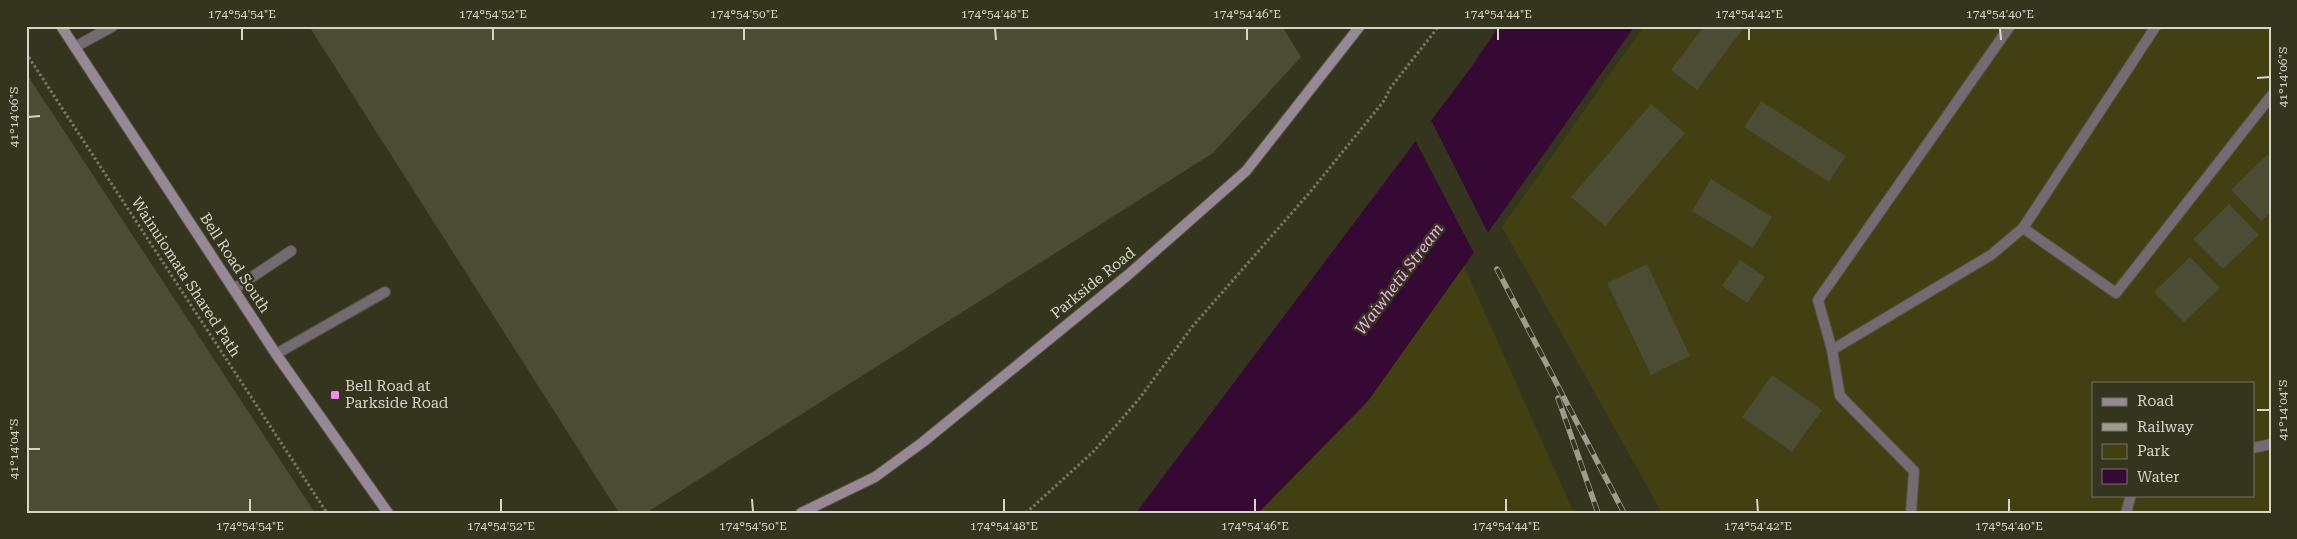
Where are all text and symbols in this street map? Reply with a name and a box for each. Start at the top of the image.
text: 174°54'54"E [208,7,276,21]
text: 174°54'52"E [459,7,527,21]
text: 174°54'50"E [710,7,778,21]
text: 174°54'48"E [961,7,1029,21]
text: 174°54'46"E [1213,7,1281,21]
text: 174°54'44"E [1464,7,1532,21]
text: 174°54'42"E [1715,7,1783,21]
text: 174°54'40"E [1966,7,2034,21]
text: 41°14'06"S [2276,47,2290,107]
text: 41°14'06"S [7,87,21,147]
street label: Wainuiomata Shared Path [128,194,245,361]
street label: Bell Road South [196,210,274,317]
water label: Waiwhetū Stream [1351,220,1447,338]
street label: Parkside Road [1047,243,1139,323]
place label: Bell Road at Parkside Road [345,377,449,412]
text: 41°14'04"S [2276,380,2290,440]
legend [2092,382,2254,496]
marker: Bell Road at Parkside Road [329,389,341,401]
text: Road [2137,392,2174,410]
text: Railway [2137,418,2194,436]
text: 41°14'04"S [7,419,21,479]
text: Park [2137,442,2171,460]
text: Water [2137,468,2179,486]
text: 174°54'54"E [216,519,284,533]
text: 174°54'52"E [467,519,535,533]
text: 174°54'50"E [719,519,787,533]
text: 174°54'48"E [970,519,1038,533]
text: 174°54'46"E [1221,519,1289,533]
text: 174°54'44"E [1472,519,1540,533]
text: 174°54'42"E [1724,519,1792,533]
text: 174°54'40"E [1975,519,2043,533]

